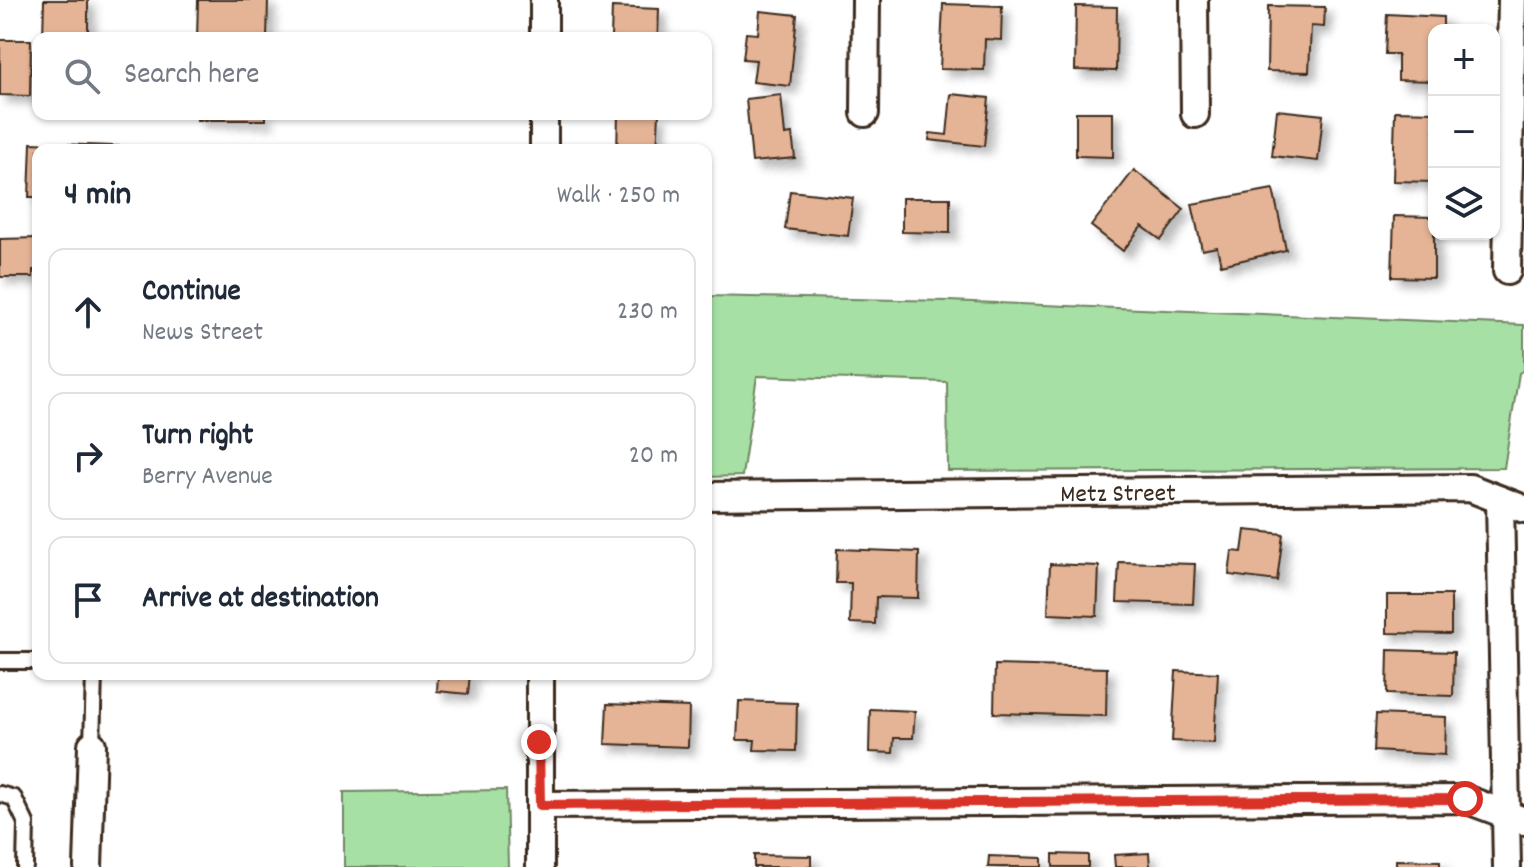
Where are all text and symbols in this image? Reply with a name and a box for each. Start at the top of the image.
map controls [1428,24,1500,240]
button: + [1428,24,1500,96]
search box [32,32,712,120]
icon: search [60,54,104,98]
text: Search here [124,55,260,98]
button: − [1428,96,1500,168]
button: layers [1428,168,1500,240]
text: 4 min [64,172,131,221]
text: Walk · 250 m [557,178,680,215]
text: Continue [142,272,241,315]
icon: ahead [66,290,110,334]
text: 230 m [617,294,678,331]
text: News Street [142,315,263,352]
text: Turn right [142,416,253,459]
icon: right [66,434,110,478]
text: 20 m [629,438,678,475]
text: Berry Avenue [142,459,273,496]
street label: Metz Street [1060,476,1176,514]
icon: arrive [66,578,110,622]
text: Arrive at destination [142,579,379,622]
route end [521,724,557,760]
route start [1447,781,1483,817]

